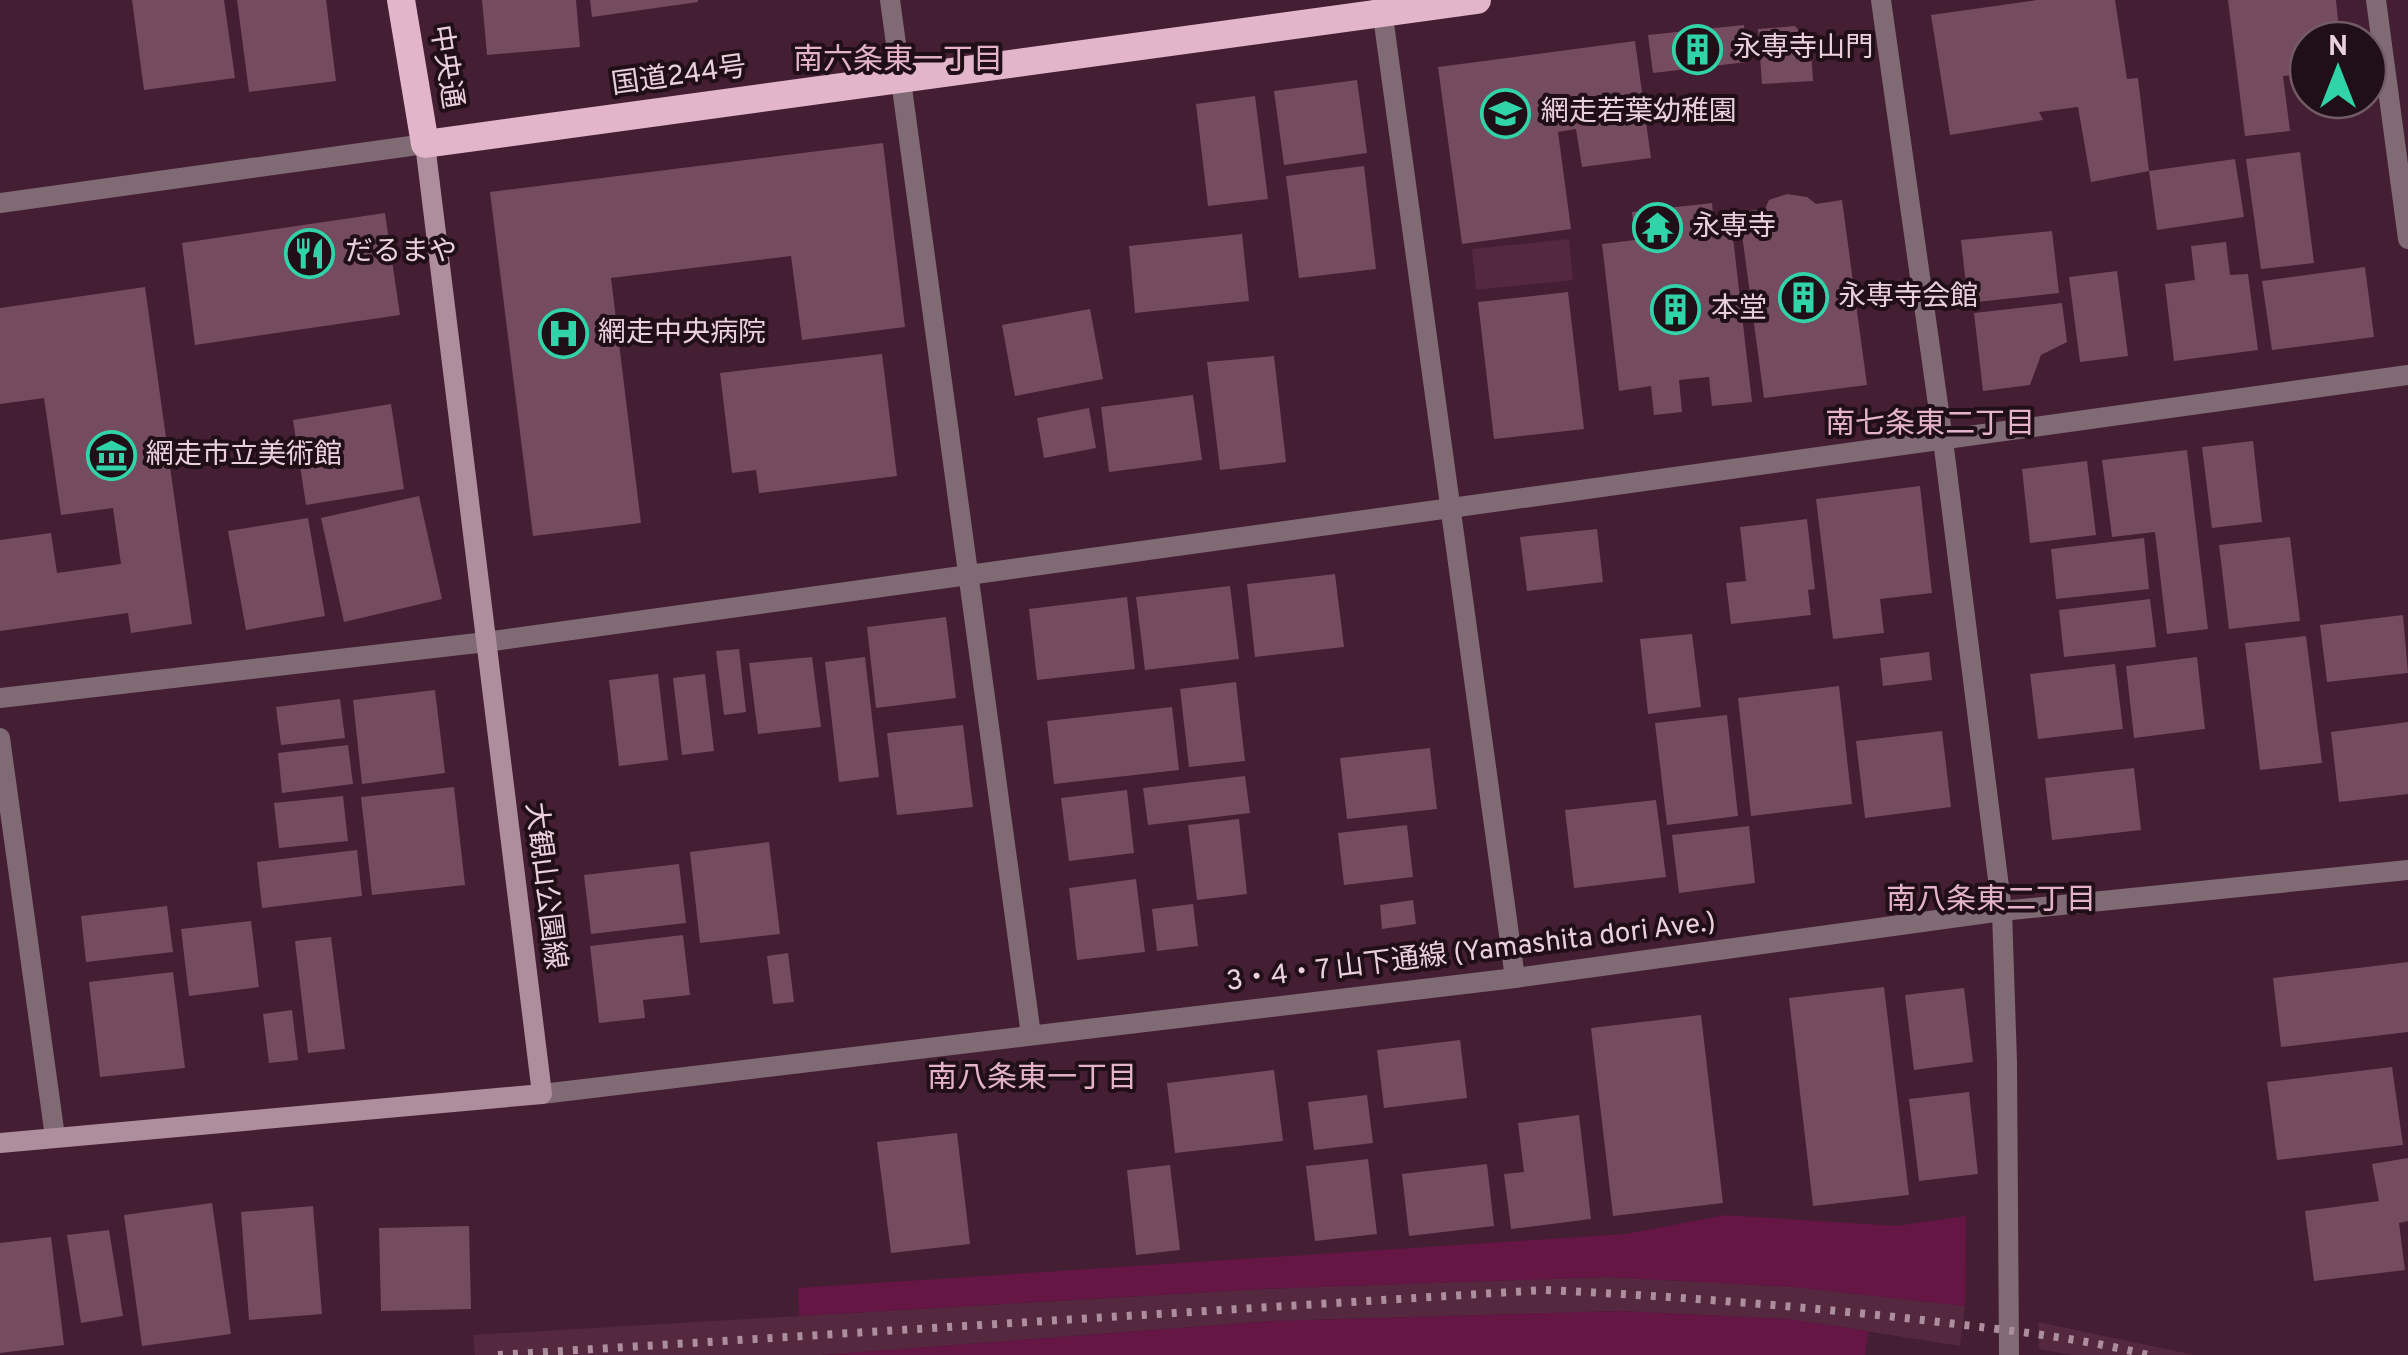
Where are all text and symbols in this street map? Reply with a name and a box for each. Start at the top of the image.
north arrow [2288,20,2388,120]
street label: 中央通 [421,23,469,111]
building icon: 永専寺山門 [1672,23,1724,75]
text: N [2328,30,2348,66]
place label: 永専寺山門 [1733,31,1873,67]
district label: 南六条東一丁目 [793,43,1003,80]
street label: 国道244号 [609,50,749,104]
school or university icon: 網走若葉幼稚園 [1480,87,1532,139]
place label: 網走若葉幼稚園 [1541,95,1737,131]
temple icon: 永専寺 [1631,202,1683,254]
place label: 永専寺 [1692,210,1776,246]
restaurant icon: だるまや [284,227,336,279]
place label: だるまや [345,235,457,271]
building icon: 永専寺会館 [1777,272,1829,324]
place label: 永専寺会館 [1838,280,1978,316]
building icon: 本堂 [1650,284,1702,336]
place label: 本堂 [1711,292,1767,328]
hospital icon: 網走中央病院 [537,308,589,360]
place label: 網走中央病院 [598,316,766,352]
district label: 南七条東二丁目 [1825,407,2035,444]
museum icon: 網走市立美術館 [85,430,137,482]
place label: 網走市立美術館 [146,438,342,474]
street label: 大観山公園線 [516,800,572,972]
district label: 南八条東二丁目 [1886,883,2096,920]
street label: 3・4・7 山下通線 (Yamashita dori Ave.) [1224,905,1718,1001]
district label: 南八条東一丁目 [927,1061,1137,1098]

